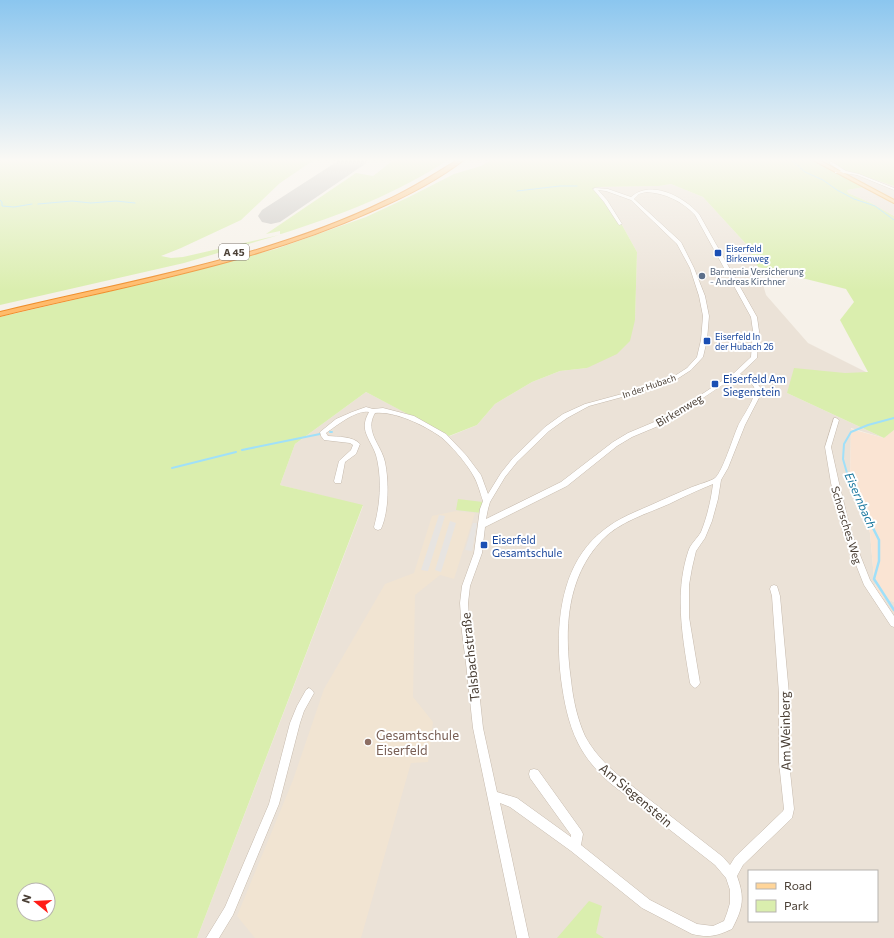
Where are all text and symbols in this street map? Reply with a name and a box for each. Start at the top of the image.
place label: Eiserfeld Birkenweg [726,243,769,264]
road number: A 45 [219,244,249,260]
marker: Eiserfeld Birkenweg [713,248,723,258]
place label: Barmenia Versicherung - Andreas Kirchner [710,266,804,287]
marker: Barmenia Versicherung - Andreas Kirchner [697,271,707,281]
place label: Eiserfeld In der Hubach 26 [715,331,774,352]
marker: Eiserfeld In der Hubach 26 [702,336,712,346]
street label: In der Hubach [621,372,677,400]
place label: Eiserfeld Am Siegenstein [723,372,786,398]
marker: Eiserfeld Am Siegenstein [710,379,720,389]
street label: Birkenweg [653,391,705,429]
water label: Eisernbach [842,470,880,530]
street label: Schorsches Weg [829,484,865,566]
place label: Eiserfeld Gesamtschule [492,533,562,559]
marker: Eiserfeld Gesamtschule [479,540,489,550]
street label: Talsbachstraße [457,612,483,702]
street label: Am Weinberg [776,691,794,771]
place label: Gesamtschule Eiserfeld [376,727,459,758]
marker: Gesamtschule Eiserfeld [363,737,373,747]
street label: Am Siegenstein [596,760,676,830]
legend [748,870,878,922]
text: Road [784,878,812,892]
north arrow [16,882,56,922]
text: N [19,893,33,905]
text: Park [784,898,810,912]

